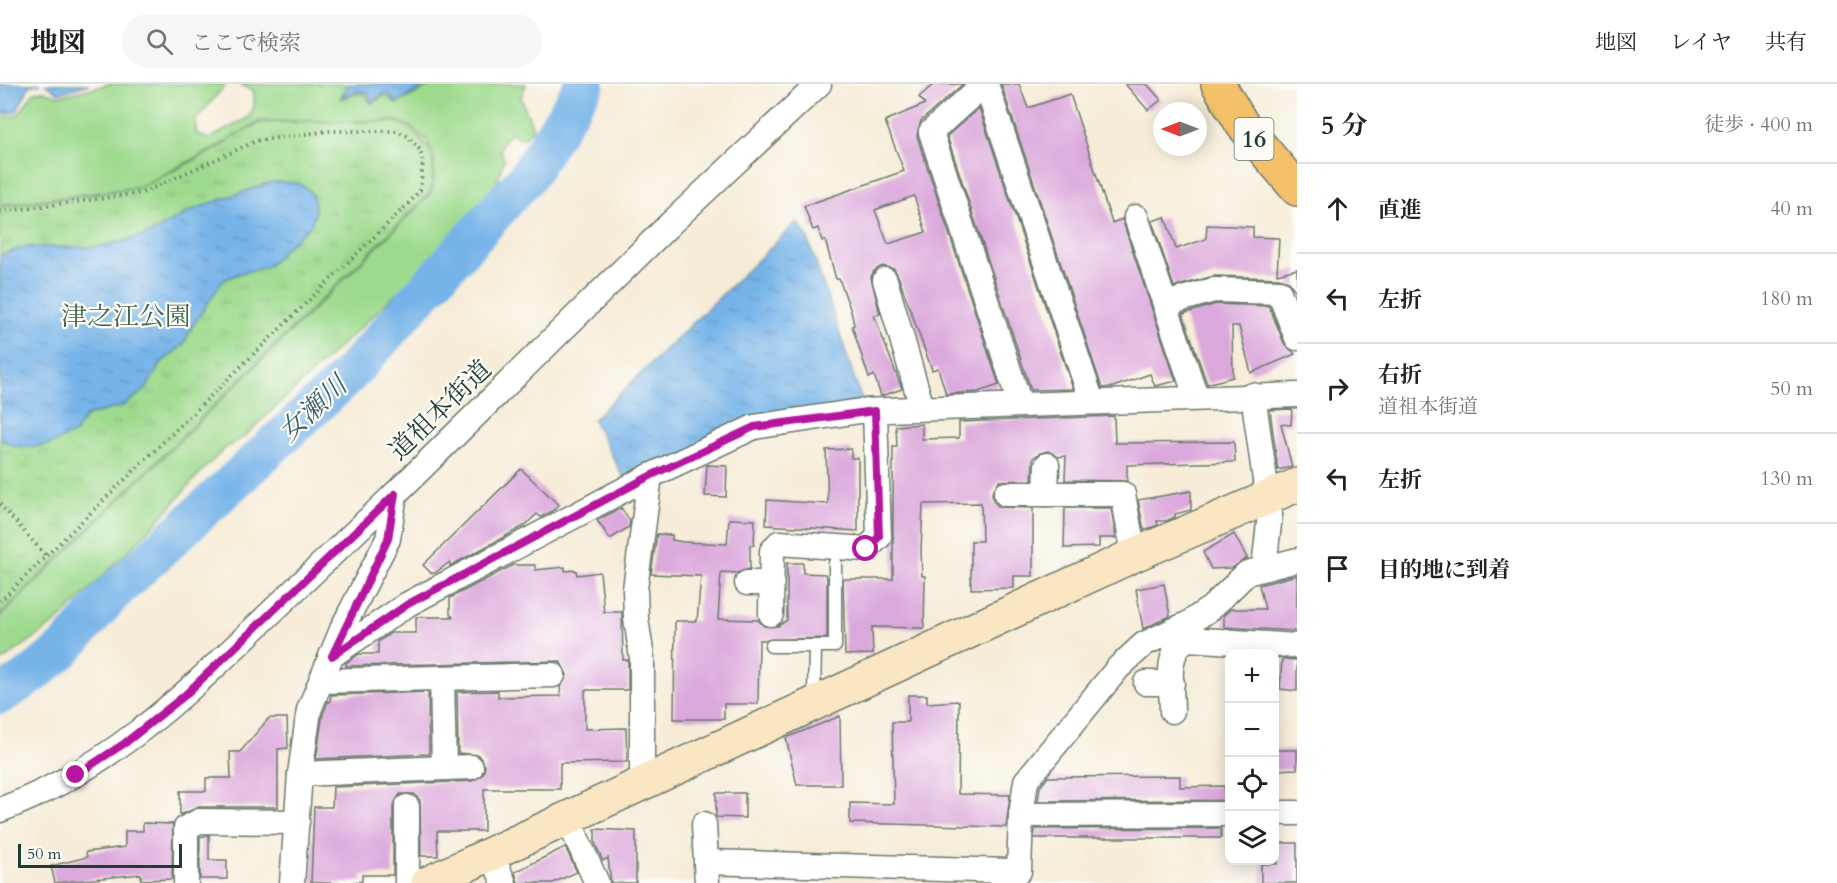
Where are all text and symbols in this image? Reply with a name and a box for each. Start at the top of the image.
search box [122,14,542,68]
text: 地図 [30,24,86,62]
icon: search [143,25,176,58]
text: ここで検索 [191,28,301,58]
text: 地図 [1595,28,1637,57]
text: レイヤ [1670,28,1732,57]
text: 共有 [1765,28,1807,57]
north arrow [1153,102,1207,156]
text: 5 分 [1321,108,1367,143]
text: 徒歩 · 400 m [1704,111,1813,138]
road number: 16 [1234,118,1274,160]
icon: ahead [1321,192,1354,225]
text: 直進 [1378,195,1422,225]
text: 40 m [1770,195,1813,222]
icon: left [1321,282,1354,315]
text: 左折 [1378,285,1422,315]
text: 180 m [1760,285,1813,312]
park label: 津之江公園 [61,299,191,334]
street label: 道祖本街道 [381,352,499,468]
text: 右折 [1378,360,1422,390]
water label: 女瀬川 [271,366,357,450]
icon: right [1321,372,1354,405]
text: 50 m [1770,375,1813,402]
text: 道祖本街道 [1378,393,1478,420]
icon: left [1321,462,1354,495]
text: 左折 [1378,465,1422,495]
text: 130 m [1760,465,1813,492]
route start [852,535,878,561]
icon: arrive [1321,552,1354,585]
text: 目的地に到着 [1378,555,1510,585]
map controls [1225,649,1279,865]
button: + [1225,649,1279,703]
button: − [1225,703,1279,757]
button: locate [1225,757,1279,811]
route end [62,761,88,787]
button: layers [1225,811,1279,865]
scale bar [18,841,182,868]
text: 50 m [27,843,61,865]

